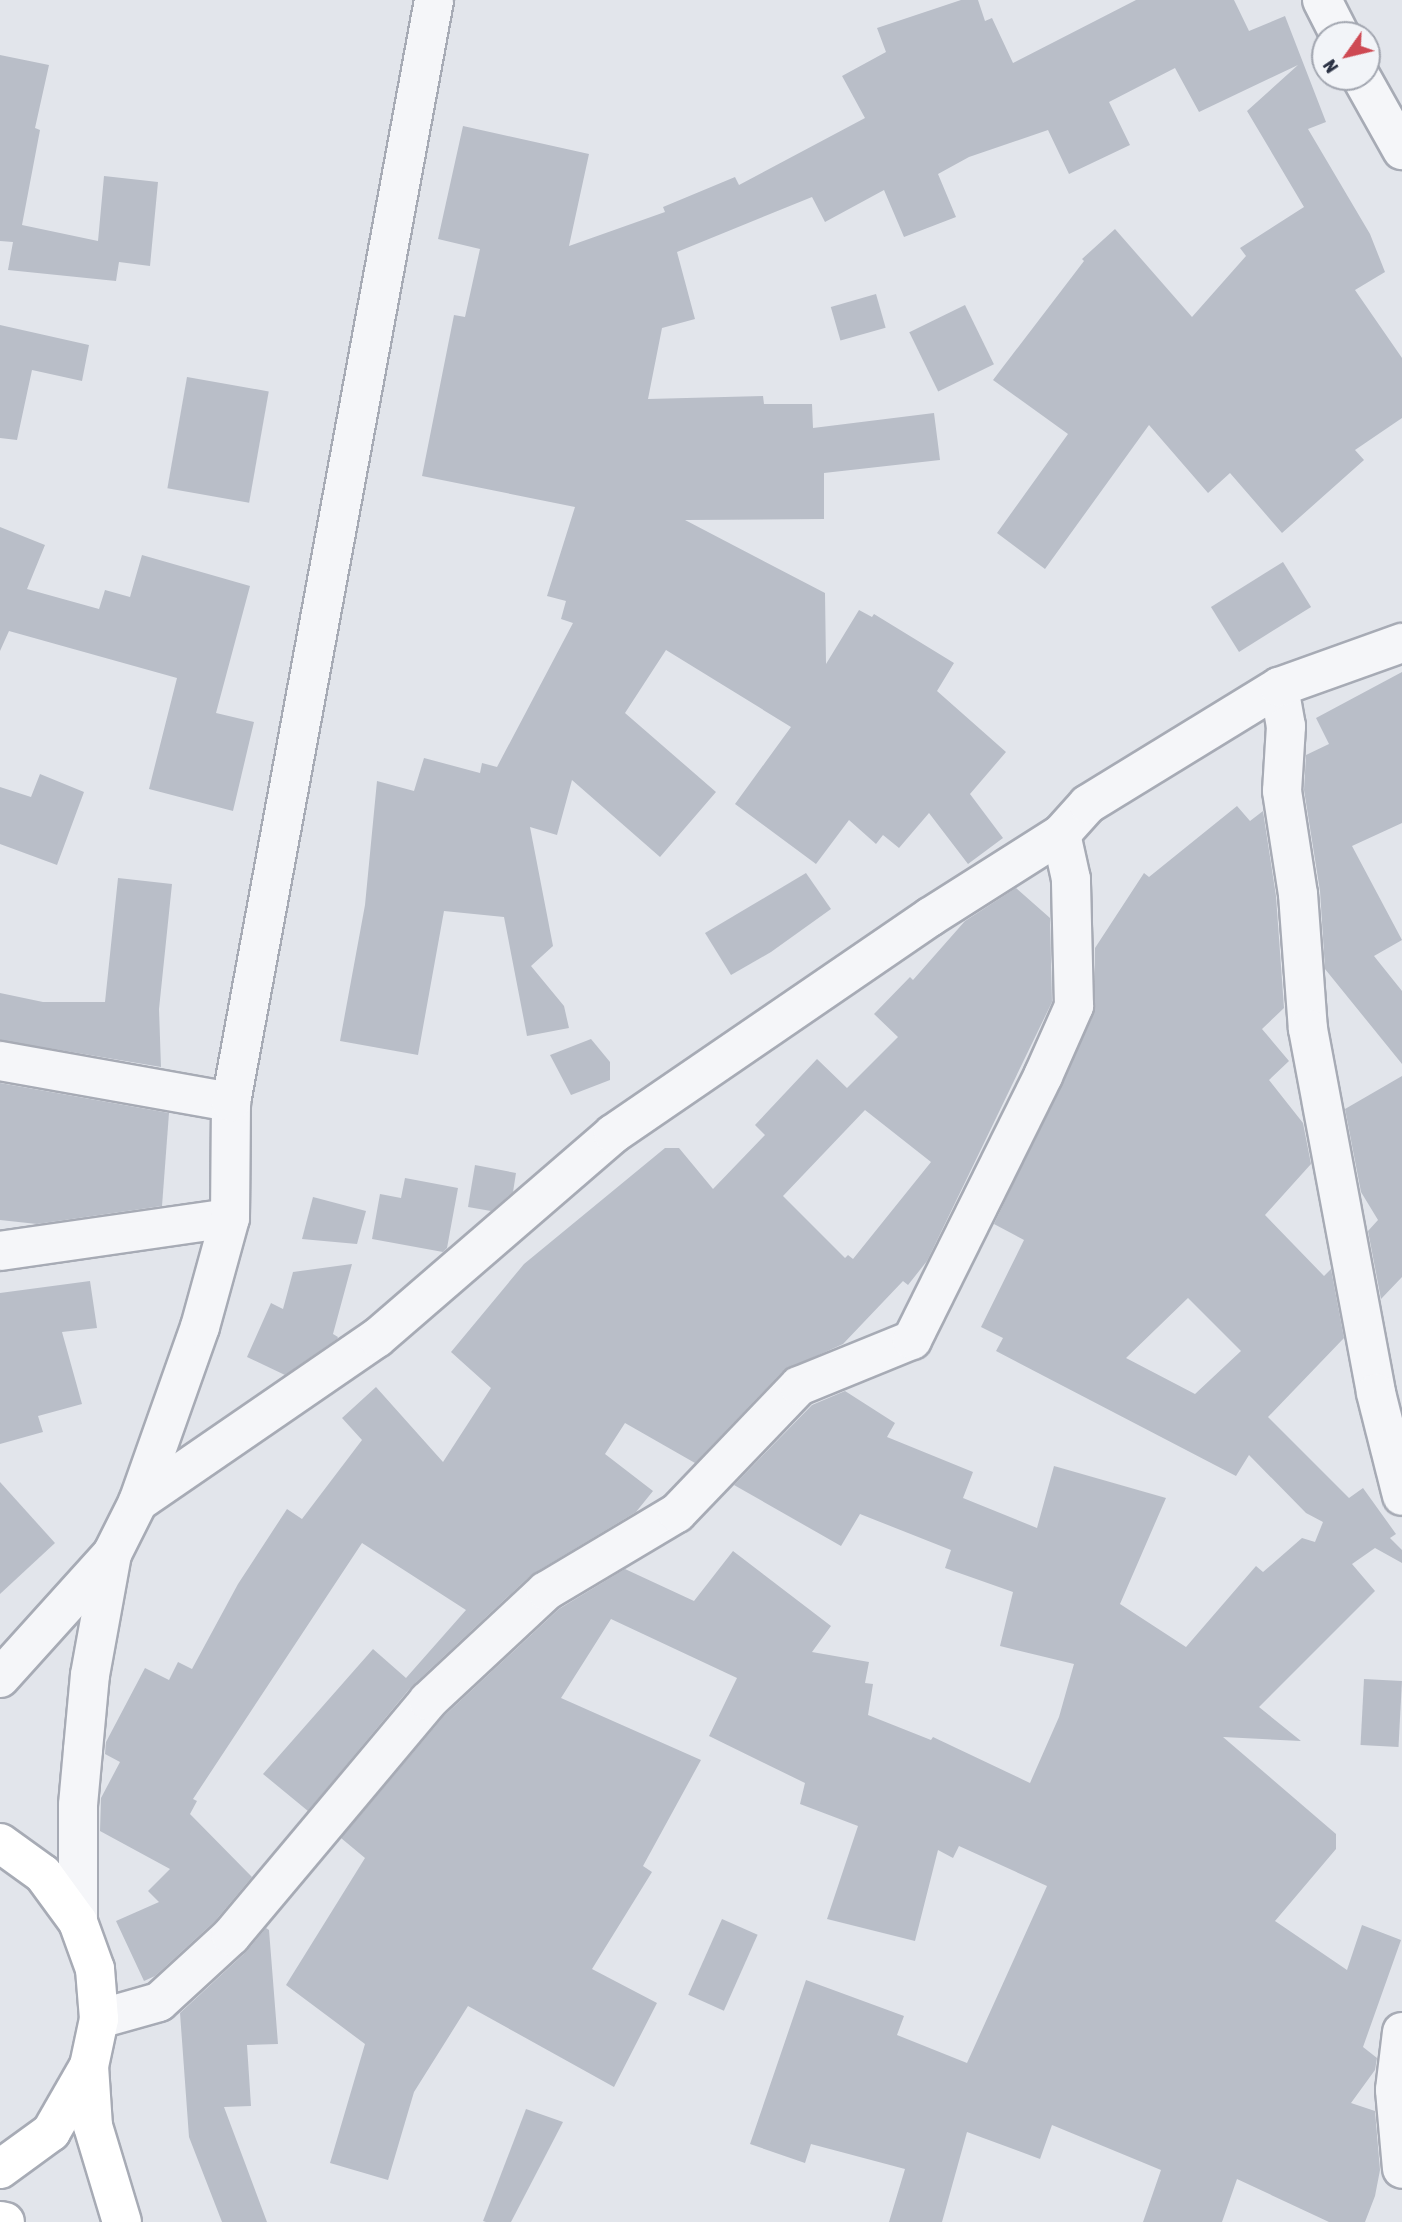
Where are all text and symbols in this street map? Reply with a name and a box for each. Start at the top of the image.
north arrow [1311,21,1381,91]
text: N [1318,56,1343,77]

